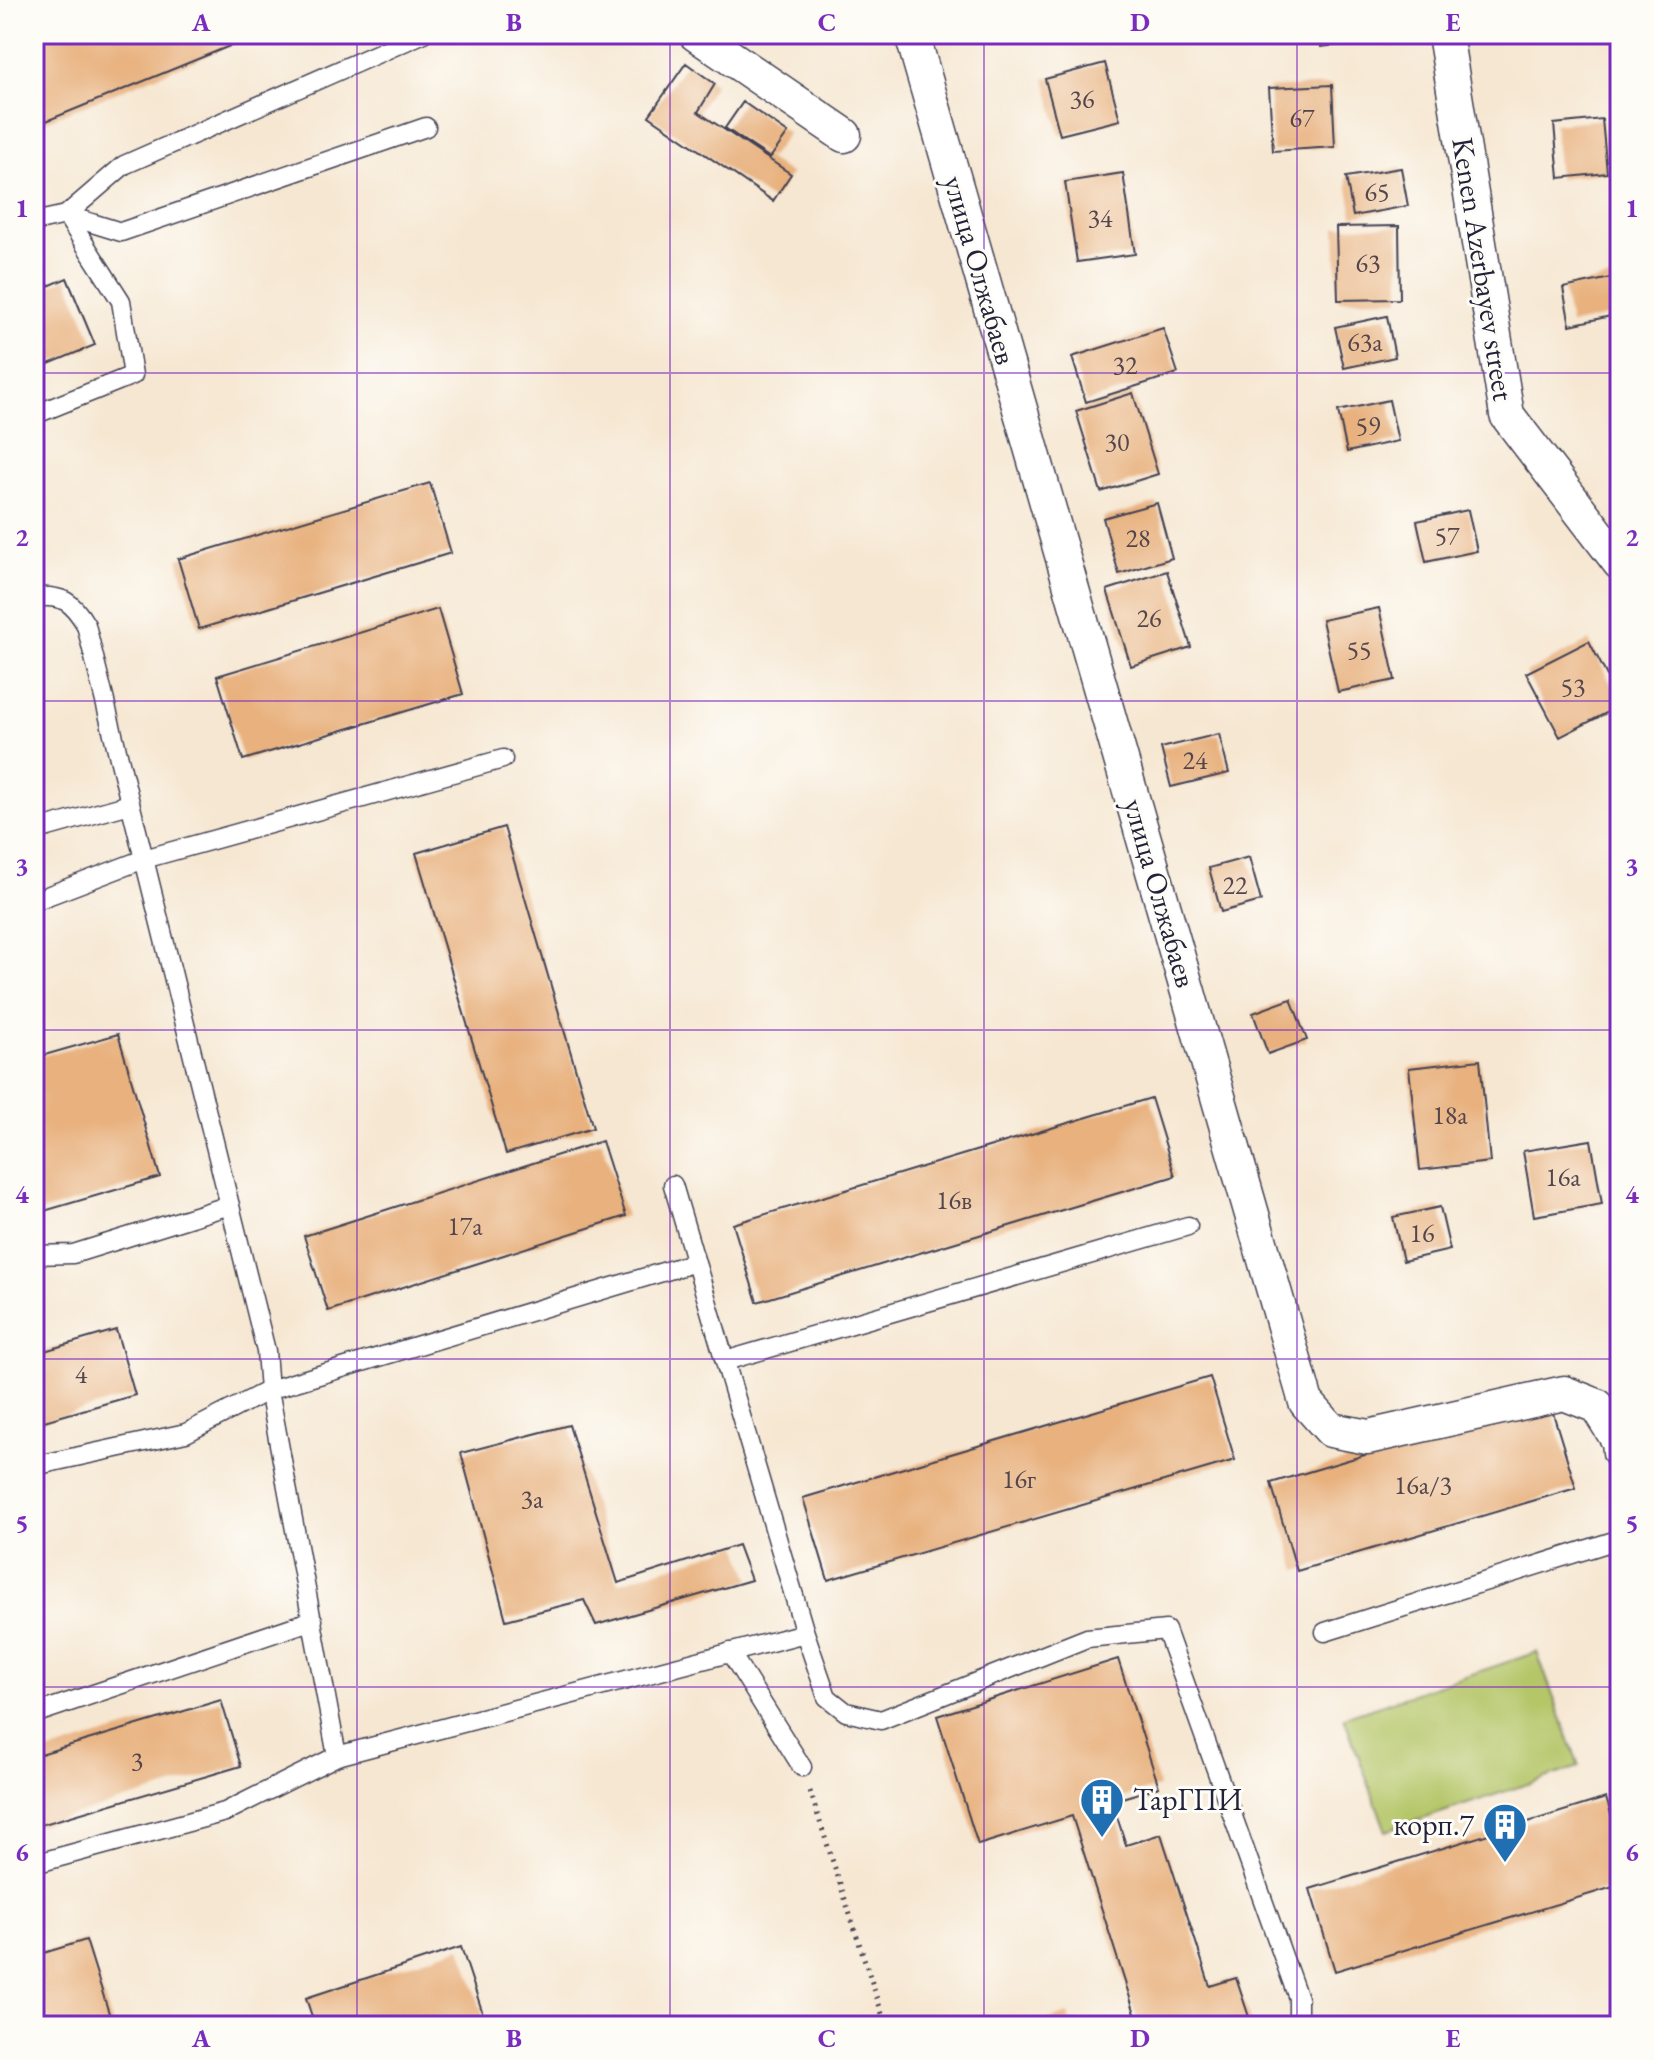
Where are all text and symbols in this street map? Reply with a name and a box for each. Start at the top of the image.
text: A [191,5,211,39]
text: B [506,5,522,39]
text: C [818,5,836,39]
text: D [1130,5,1150,39]
text: E [1446,5,1461,39]
house number: 36 [1070,82,1094,116]
house number: 67 [1290,101,1315,135]
street label: Kenen Azerbayev street [1443,134,1524,404]
street label: улица Олжабаев [935,171,1026,369]
house number: 65 [1365,175,1389,209]
text: 1 [15,191,29,225]
text: 1 [1625,191,1639,225]
house number: 34 [1088,201,1113,235]
house number: 63 [1356,246,1380,280]
house number: 63а [1347,325,1383,359]
house number: 32 [1113,348,1138,382]
house number: 59 [1356,409,1381,443]
house number: 30 [1105,425,1129,459]
house number: 57 [1435,519,1460,553]
text: 2 [15,520,29,554]
text: 2 [1625,520,1639,554]
house number: 28 [1126,521,1150,555]
house number: 26 [1137,601,1161,635]
house number: 55 [1347,633,1371,667]
house number: 53 [1561,670,1585,704]
house number: 24 [1183,743,1208,777]
street label: улица Олжабаев [1115,794,1206,992]
text: 3 [15,849,29,883]
text: 3 [1625,849,1639,883]
house number: 22 [1223,868,1248,902]
house number: 18а [1432,1098,1468,1132]
house number: 16а [1545,1160,1581,1194]
text: 4 [15,1177,29,1211]
text: 4 [1625,1177,1639,1211]
house number: 16в [936,1183,972,1217]
house number: 17а [447,1209,483,1243]
house number: 16 [1410,1216,1434,1250]
house number: 4 [75,1357,88,1391]
house number: 16г [1002,1462,1036,1496]
house number: 16а/3 [1394,1468,1452,1502]
house number: 3а [521,1482,544,1516]
text: 5 [15,1506,29,1540]
text: 5 [1625,1506,1639,1540]
house number: 3 [131,1744,143,1778]
building icon: ТарГПИ [1078,1776,1126,1839]
place label: ТарГПИ [1133,1780,1242,1819]
building icon: корп.7 [1481,1801,1529,1864]
place label: корп.7 [1393,1805,1475,1844]
text: 6 [15,1835,29,1869]
text: 6 [1625,1835,1639,1869]
text: A [191,2021,211,2055]
text: B [506,2021,522,2055]
text: C [818,2021,836,2055]
text: D [1130,2021,1150,2055]
text: E [1446,2021,1461,2055]

